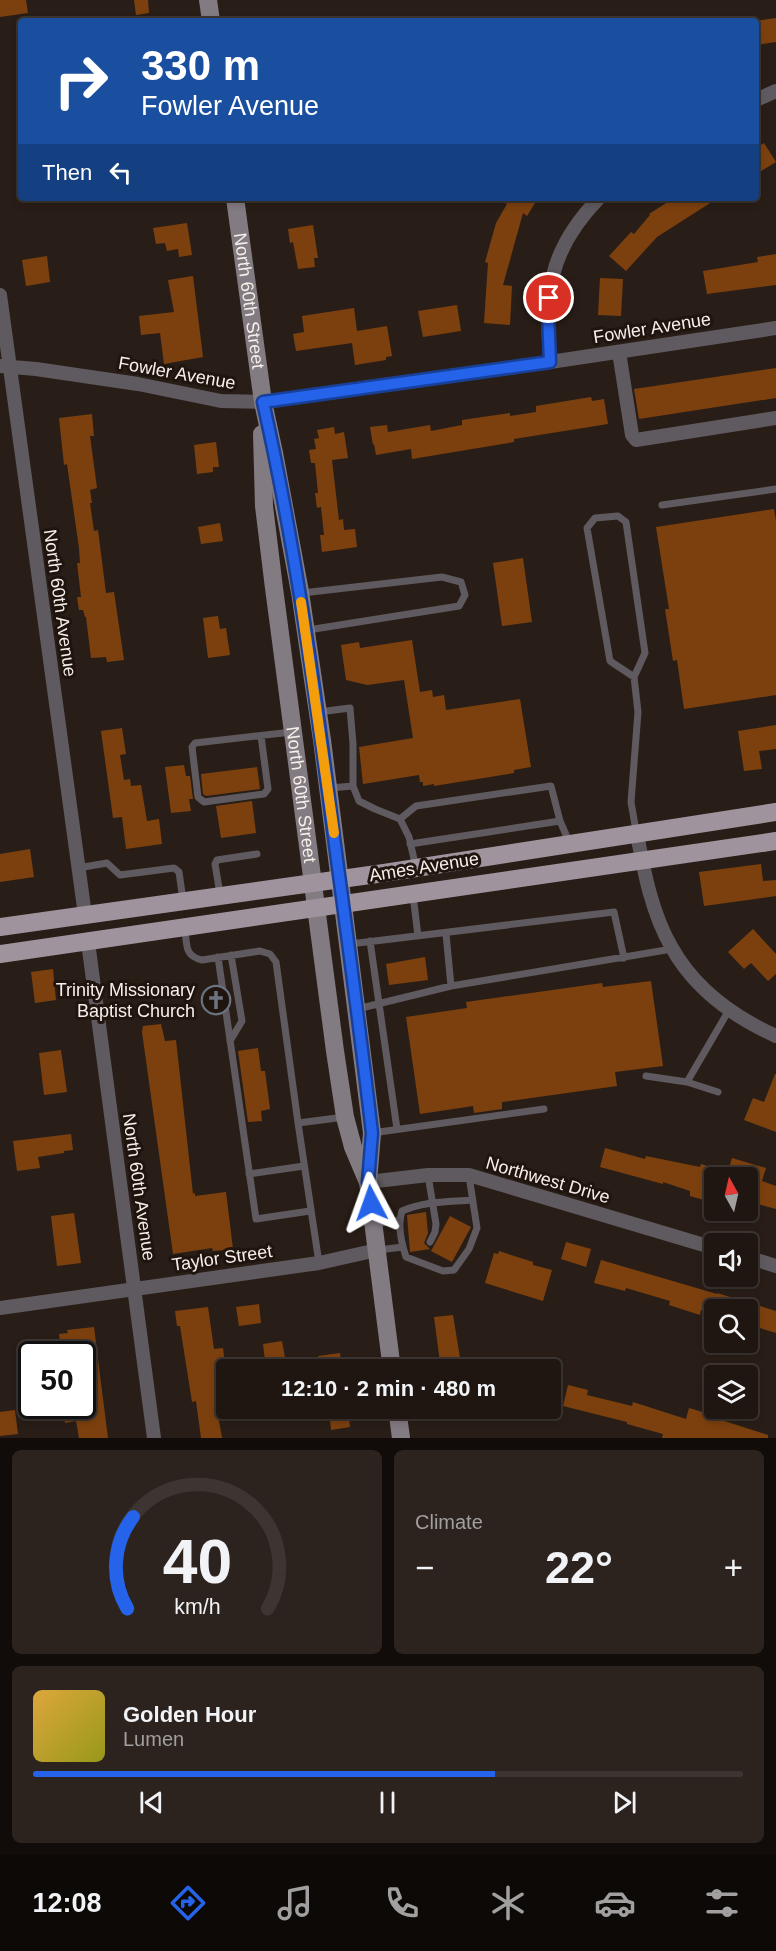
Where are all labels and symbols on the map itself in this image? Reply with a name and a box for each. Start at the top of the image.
street label: North 60th Street [230,232,268,370]
pin [523,272,574,323]
street label: Fowler Avenue [592,309,712,347]
street label: Fowler Avenue [117,353,237,393]
street label: North 60th Avenue [40,528,80,678]
street label: North 60th Street [282,725,320,864]
street label: Ames Avenue [368,848,480,886]
place label: Trinity Missionary Baptist Church [56,980,195,1021]
church icon: Trinity Missionary Baptist Church [200,984,232,1016]
street label: North 60th Avenue [119,1112,159,1262]
street label: Northwest Drive [484,1153,612,1207]
north arrow [704,1167,758,1221]
position arrow [339,1171,403,1235]
street label: Taylor Street [171,1241,273,1275]
speed limit sign: 50 [18,1341,96,1419]

